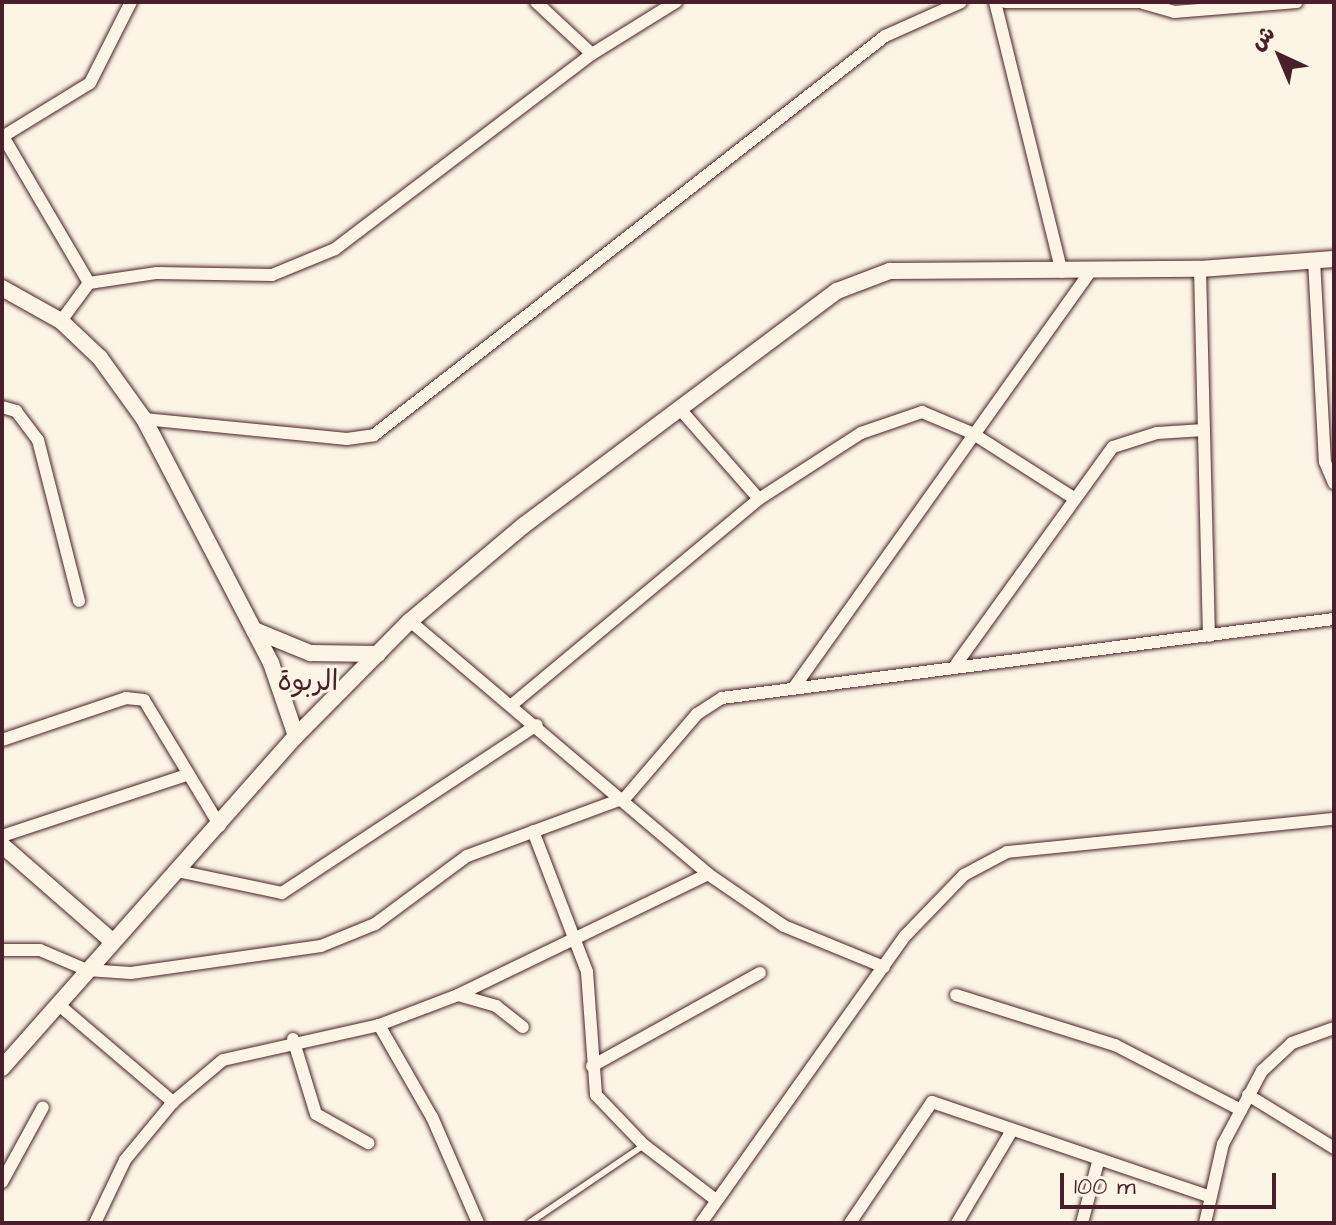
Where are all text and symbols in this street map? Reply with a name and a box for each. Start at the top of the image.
north arrow [1240,16,1320,96]
text: ش [1244,19,1282,58]
district label: الربوة [278,665,338,699]
scale bar [1064,1157,1280,1207]
text: 100 m [1074,1170,1136,1204]

